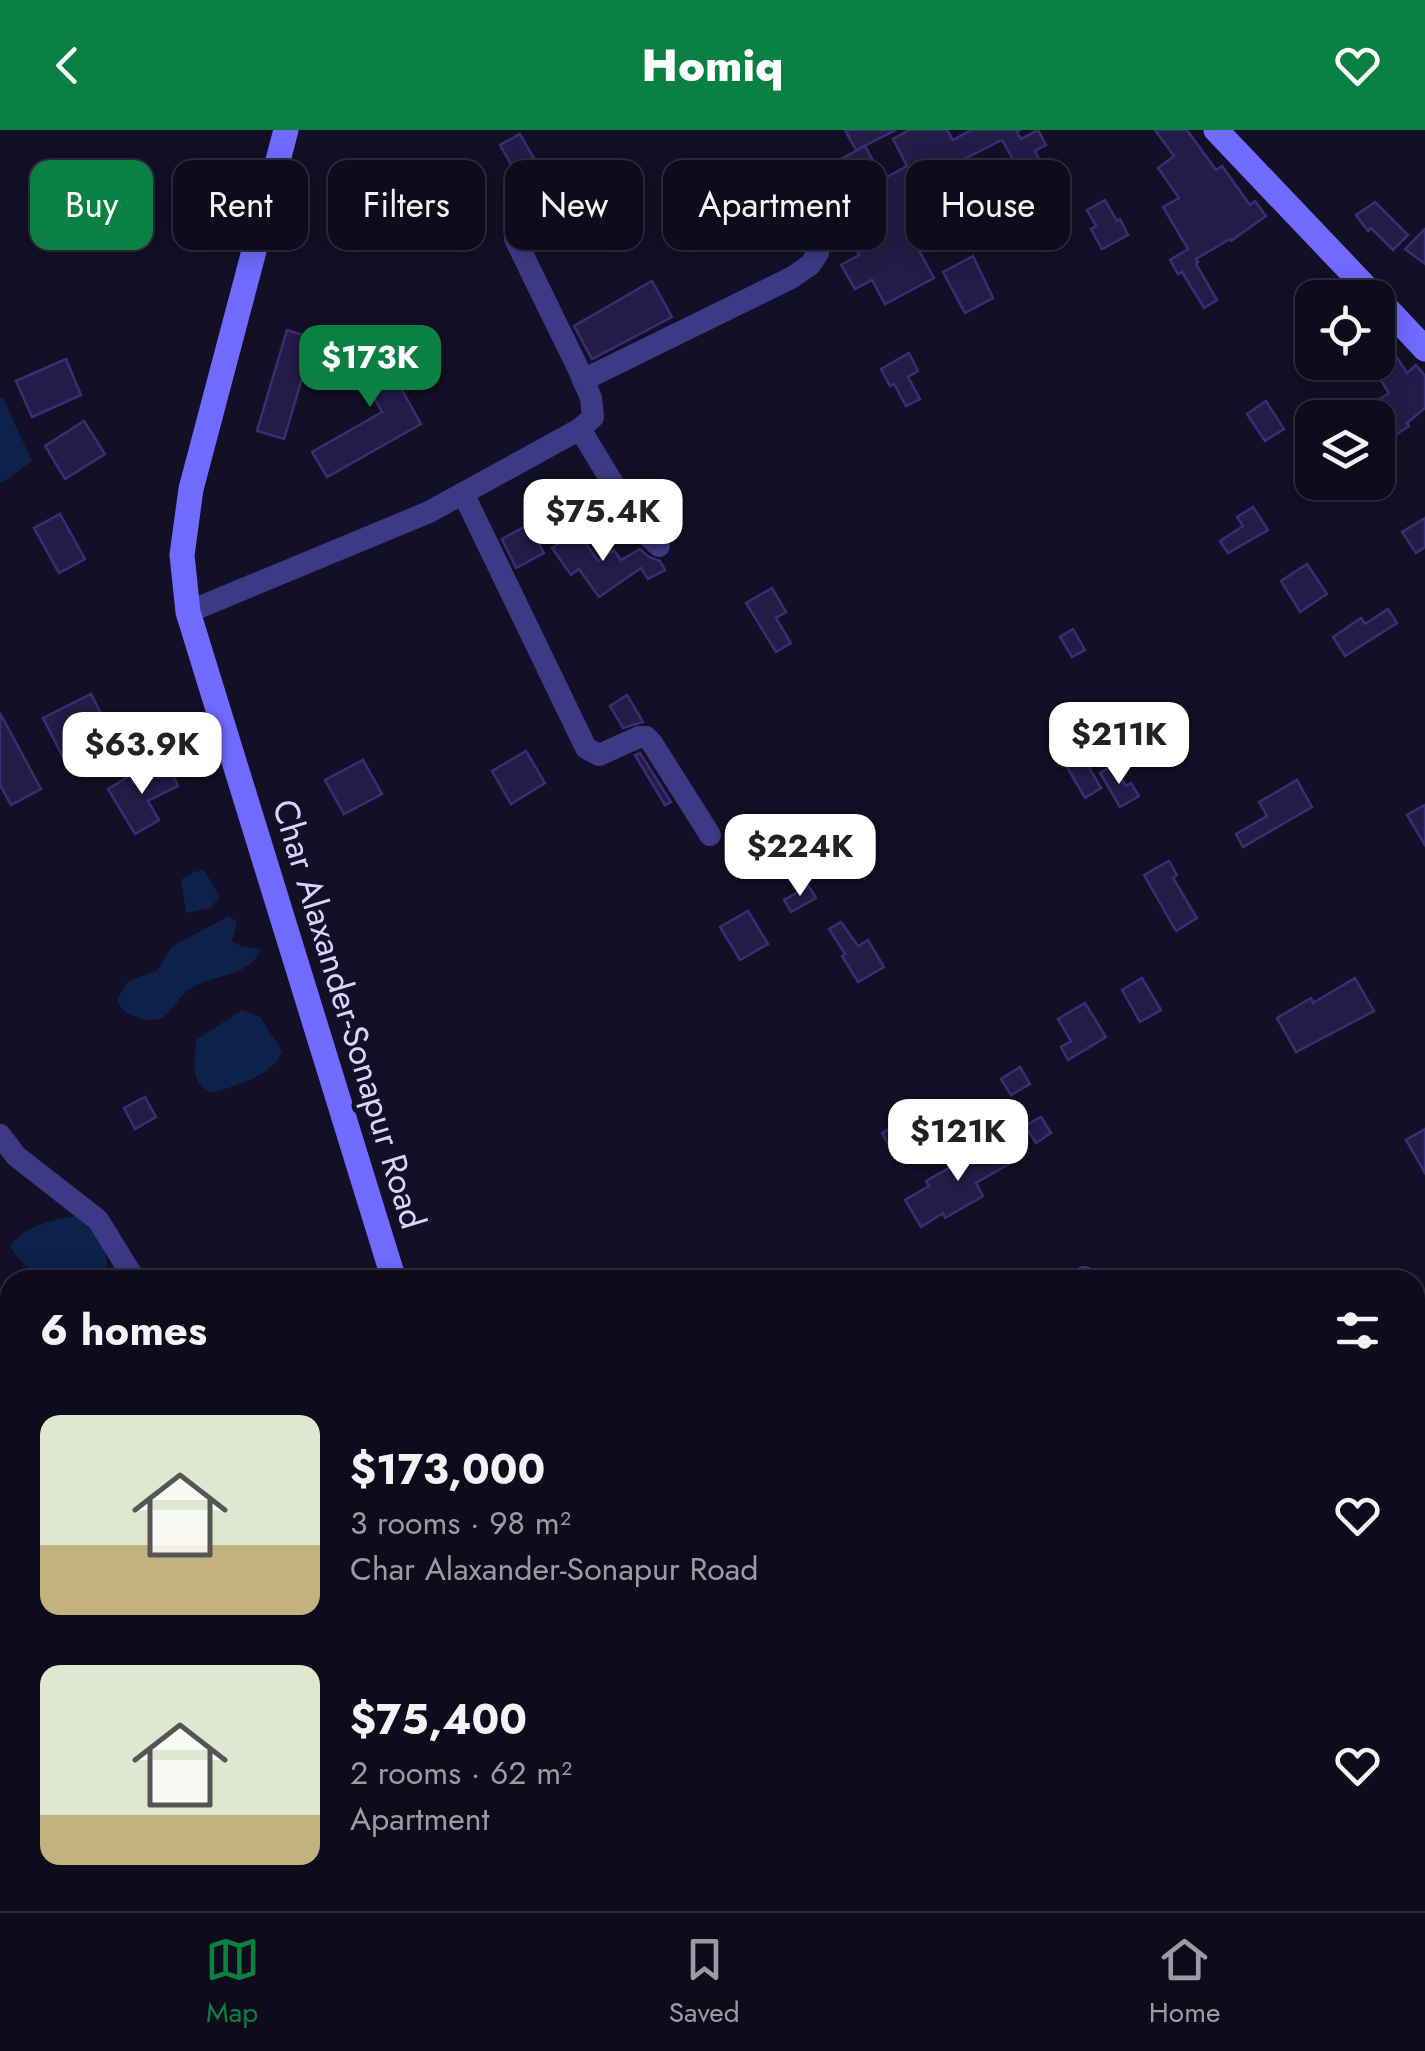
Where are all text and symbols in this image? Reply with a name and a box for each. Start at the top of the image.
text: Homiq [642,33,783,98]
icon: back [40,38,95,93]
icon: heart [1330,38,1385,93]
chip: Buy [30,160,153,250]
chip: Rent [173,160,308,250]
chip: Filters [328,160,485,250]
chip: New [505,160,643,250]
chip: Apartment [663,160,886,250]
chip: House [906,160,1070,250]
map controls [1295,280,1395,500]
button: locate [1295,280,1395,380]
pin: $173K [300,325,440,410]
text: $173K [321,334,419,380]
button: layers [1295,400,1395,500]
pin: $75.4K [522,479,684,564]
text: $75.4K [546,488,660,534]
pin: $211K [1049,702,1189,787]
text: $211K [1071,711,1167,757]
pin: $63.9K [61,712,223,797]
text: $63.9K [85,721,199,767]
street label: Char Alaxander-Sonapur Road [260,793,438,1235]
pin: $224K [730,814,870,899]
text: $224K [747,823,853,869]
pin: $121K [888,1099,1028,1184]
text: $121K [910,1108,1006,1154]
text: 6 homes [40,1300,207,1361]
icon: filters [1330,1303,1385,1358]
text: $173,000 [350,1439,545,1500]
icon: home [120,1455,240,1575]
icon: heart [1330,1488,1385,1543]
text: 3 rooms · 98 m² [350,1500,571,1546]
text: Char Alaxander-Sonapur Road [350,1546,758,1592]
text: $75,400 [350,1689,527,1750]
icon: home [120,1705,240,1825]
icon: heart [1330,1738,1385,1793]
text: 2 rooms · 62 m² [350,1750,572,1796]
text: Apartment [350,1796,489,1842]
tab: Map [205,1932,260,2033]
tab: Saved [669,1932,740,2033]
tab: Home [1149,1932,1220,2033]

